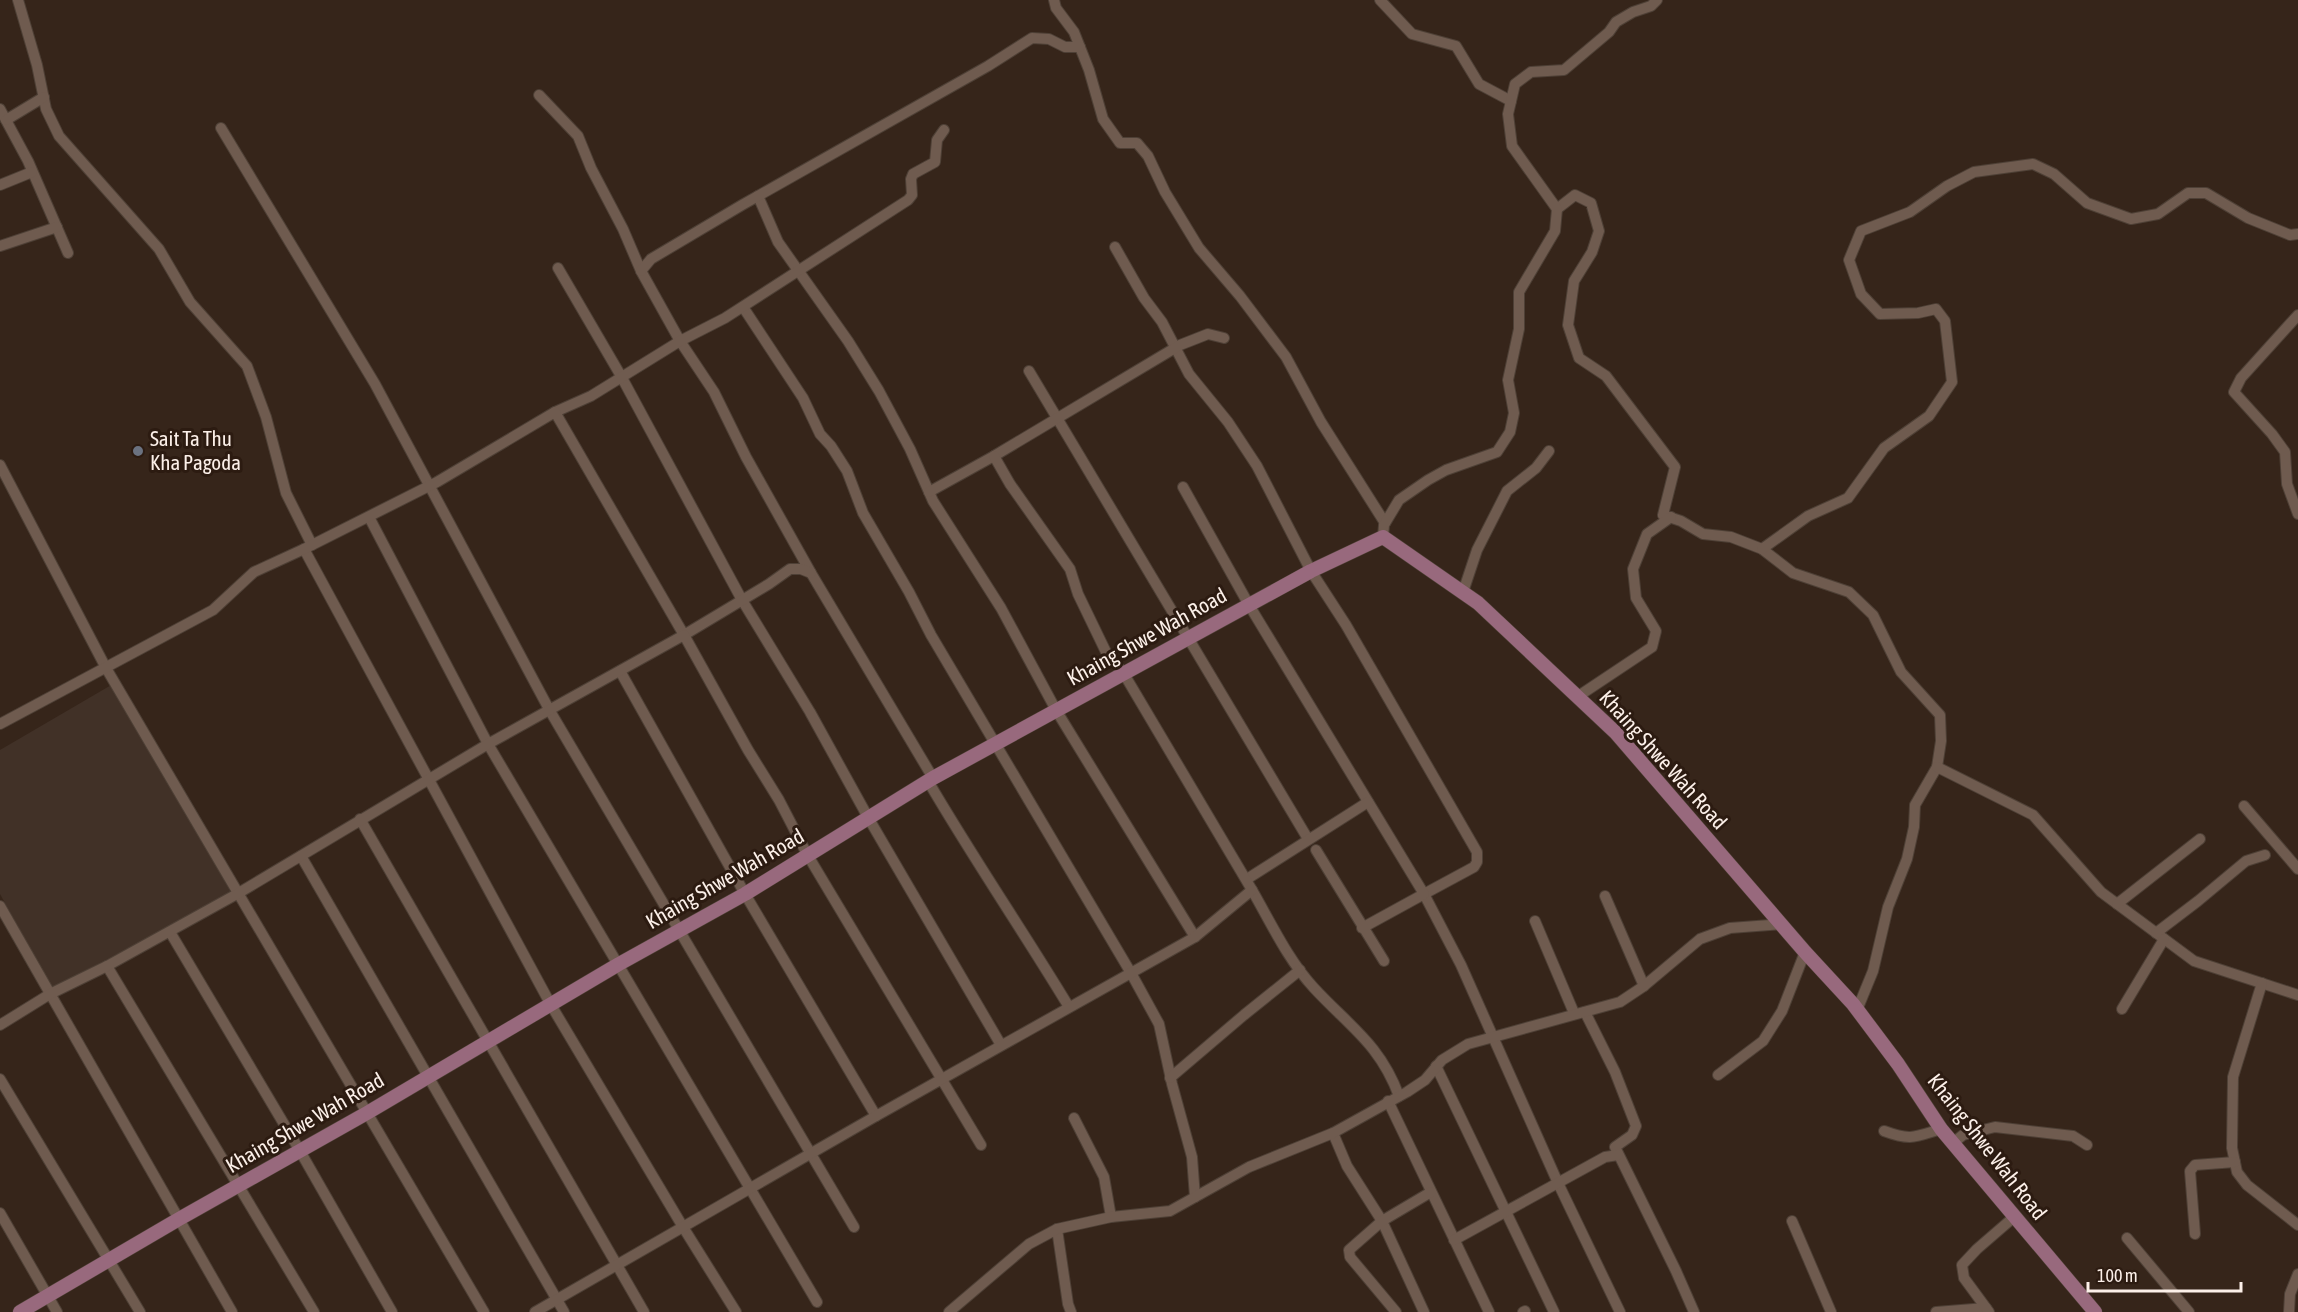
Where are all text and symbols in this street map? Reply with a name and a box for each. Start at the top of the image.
place label: Sait Ta Thu Kha Pagoda [150,426,241,474]
marker: Sait Ta Thu Kha Pagoda [131,444,145,458]
street label: Khaing Shwe Wah Road [1063,582,1230,690]
street label: Khaing Shwe Wah Road [1595,685,1732,834]
street label: Khaing Shwe Wah Road [641,823,808,933]
street label: Khaing Shwe Wah Road [221,1067,388,1177]
street label: Khaing Shwe Wah Road [1923,1069,2052,1224]
scale bar [2088,1255,2241,1293]
text: 100 m [2097,1265,2138,1286]

